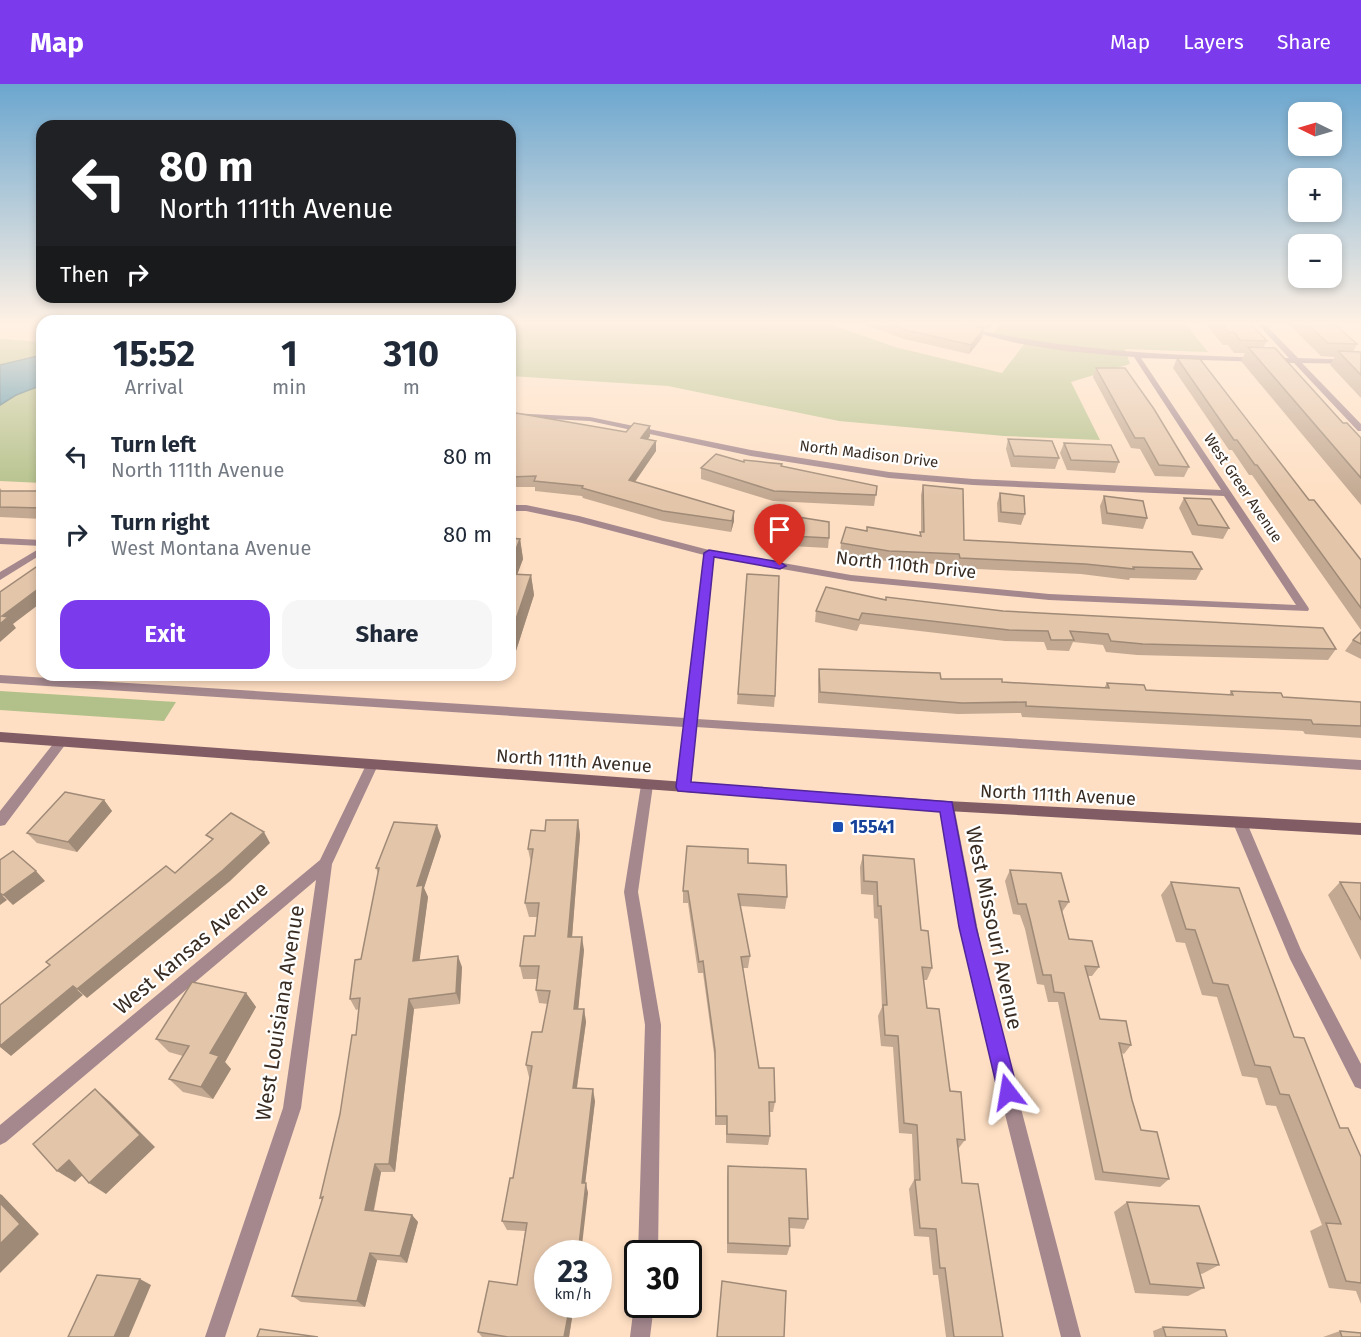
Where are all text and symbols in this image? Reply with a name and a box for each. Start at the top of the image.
text: Map [30,26,84,59]
text: Map [1110,29,1150,55]
text: Layers [1183,29,1244,55]
text: Share [1277,29,1331,55]
north arrow [1288,102,1342,156]
map controls [1288,102,1342,288]
text: 80 m [159,142,253,192]
icon: left [60,144,138,222]
button: + [1288,168,1342,222]
text: North 111th Avenue [159,193,393,225]
button: − [1288,234,1342,288]
icon: right [121,258,154,291]
text: Then [60,261,109,288]
text: 15:52 [113,332,195,376]
text: 1 [281,332,298,376]
text: 310 [383,332,439,376]
text: Arrival [125,375,183,399]
text: min [272,375,307,399]
text: m [403,375,420,399]
street label: West Greer Avenue [1200,430,1286,546]
text: Turn left [111,431,196,458]
street label: North Madison Drive [799,437,939,471]
icon: left [60,440,93,473]
text: 80 m [443,443,492,470]
text: North 111th Avenue [111,458,284,482]
pin [754,504,805,566]
text: Turn right [111,509,210,536]
icon: arrive [763,513,796,546]
icon: right [60,518,93,551]
text: 80 m [443,521,492,548]
text: West Montana Avenue [111,536,311,560]
street label: North 110th Drive [835,547,977,583]
button: Exit [60,600,270,669]
button: Share [282,600,492,669]
street label: North 111th Avenue [495,745,653,777]
street label: North 111th Avenue [980,780,1136,810]
place label: 15541 [850,816,895,838]
marker: 15541 [831,820,845,834]
street label: West Missouri Avenue [960,824,1028,1032]
street label: West Kansas Avenue [109,876,273,1020]
street label: West Louisiana Avenue [250,903,310,1123]
position arrow [976,1060,1040,1124]
speed limit sign: 30 [624,1240,702,1318]
text: 23 [558,1254,588,1290]
text: km/h [554,1285,592,1303]

